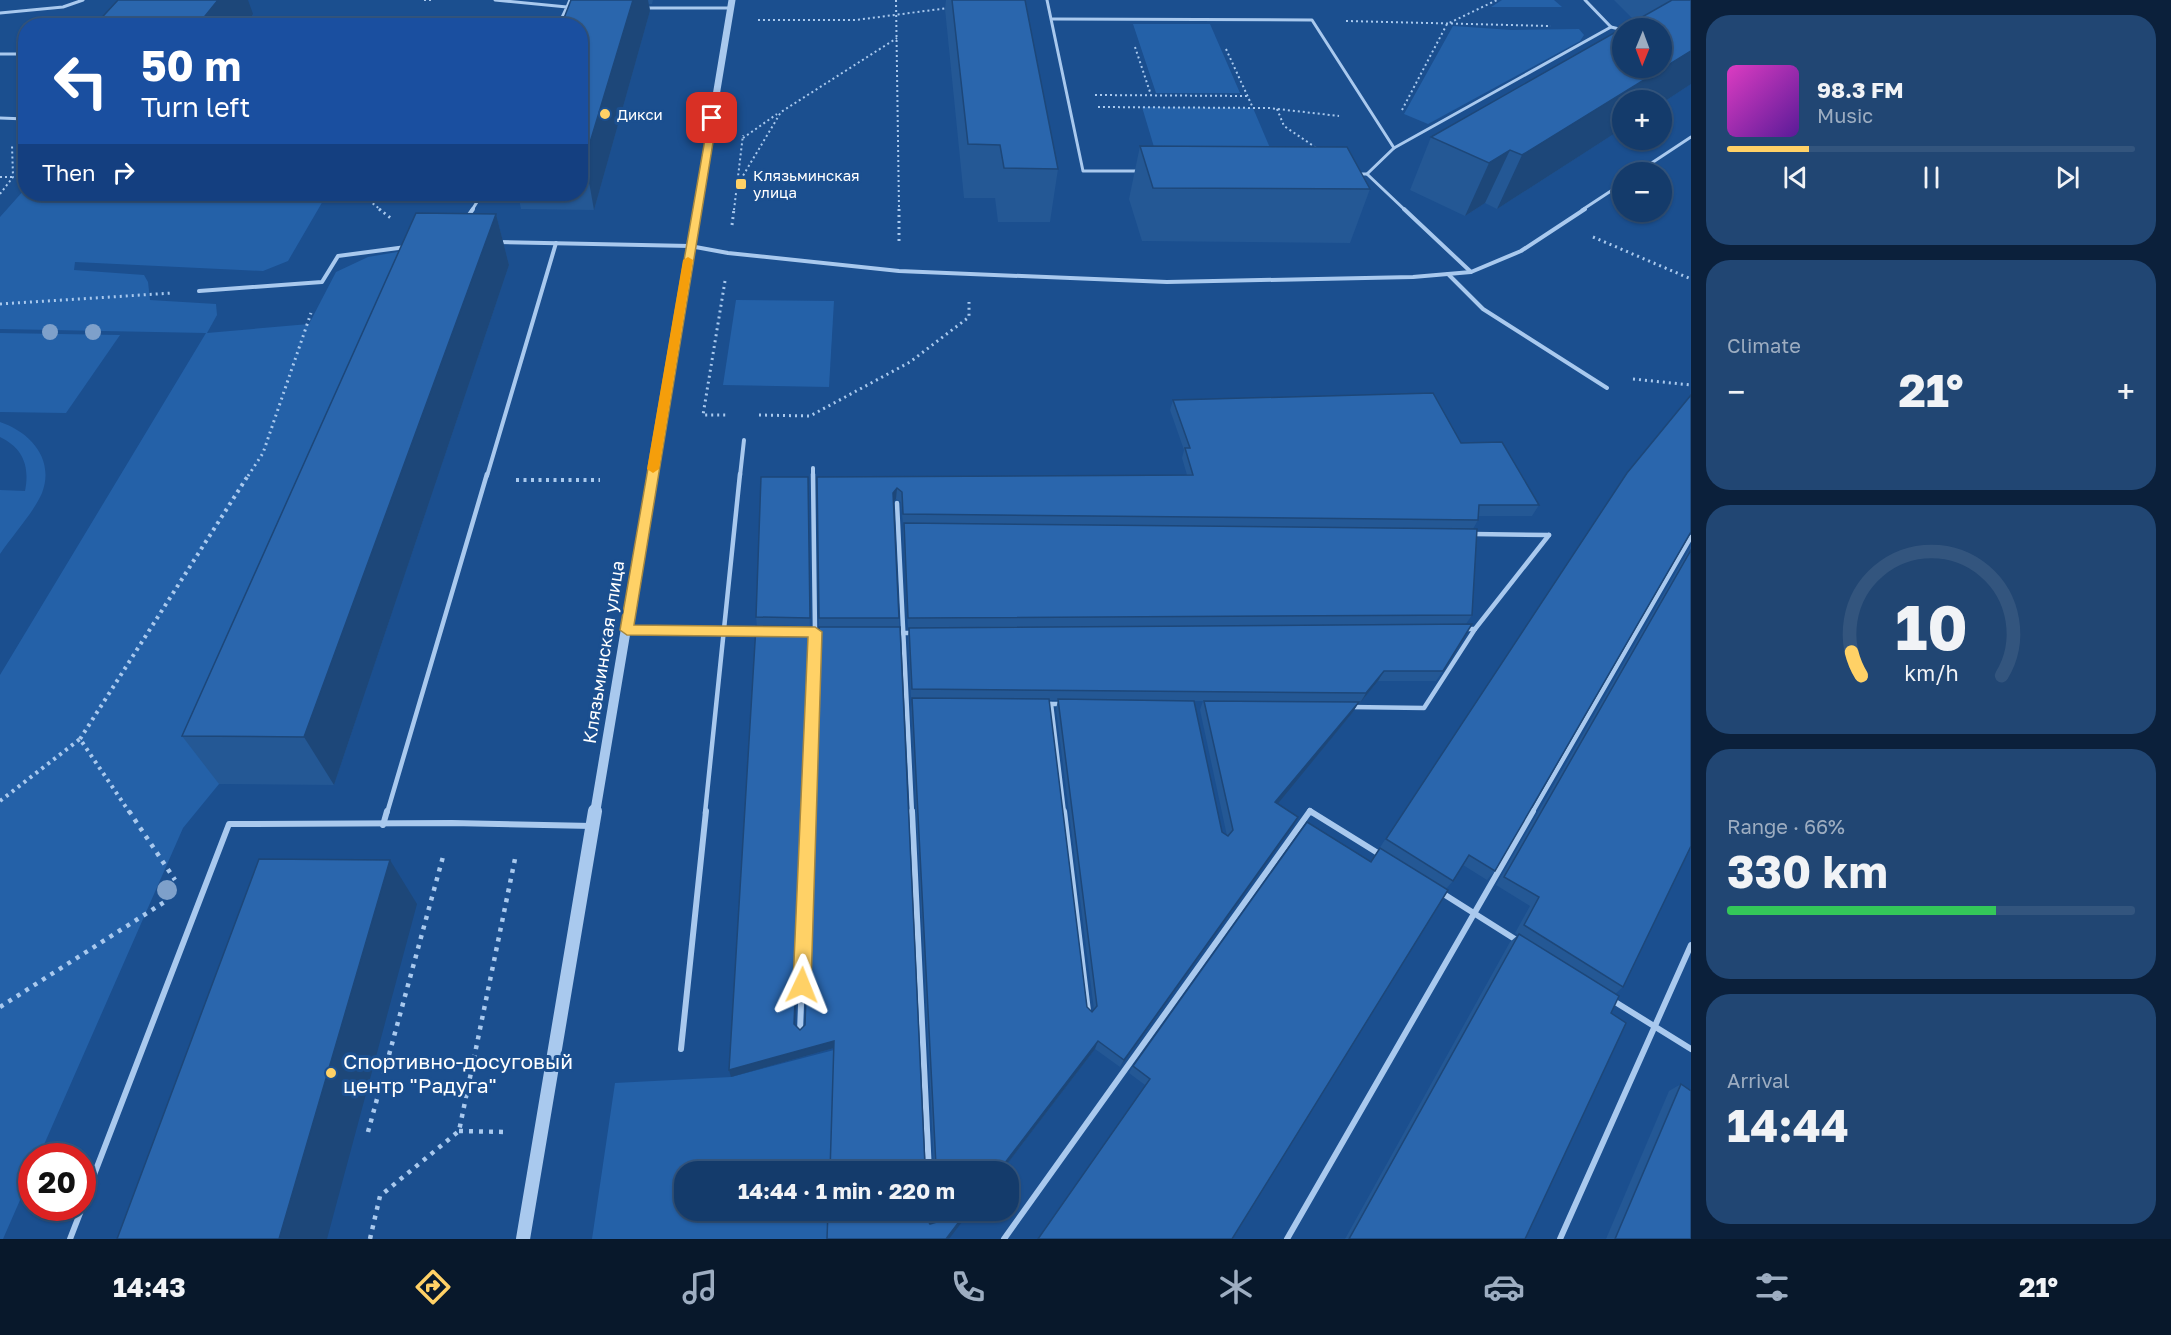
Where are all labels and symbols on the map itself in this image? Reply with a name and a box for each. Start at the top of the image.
north arrow [1612,18,1672,78]
pin [686,92,737,143]
place label: Дикси [617,105,663,123]
marker: Дикси [598,107,612,121]
place label: Клязьминская улица [753,166,860,201]
marker: Клязьминская улица [734,177,748,191]
street label: Клязьминская улица [578,559,628,745]
position arrow [770,953,834,1017]
place label: Спортивно-досуговый центр "Радуга" [343,1048,573,1098]
marker: Спортивно-досуговый центр "Радуга" [324,1066,338,1080]
speed limit sign: 20 [18,1143,96,1221]

